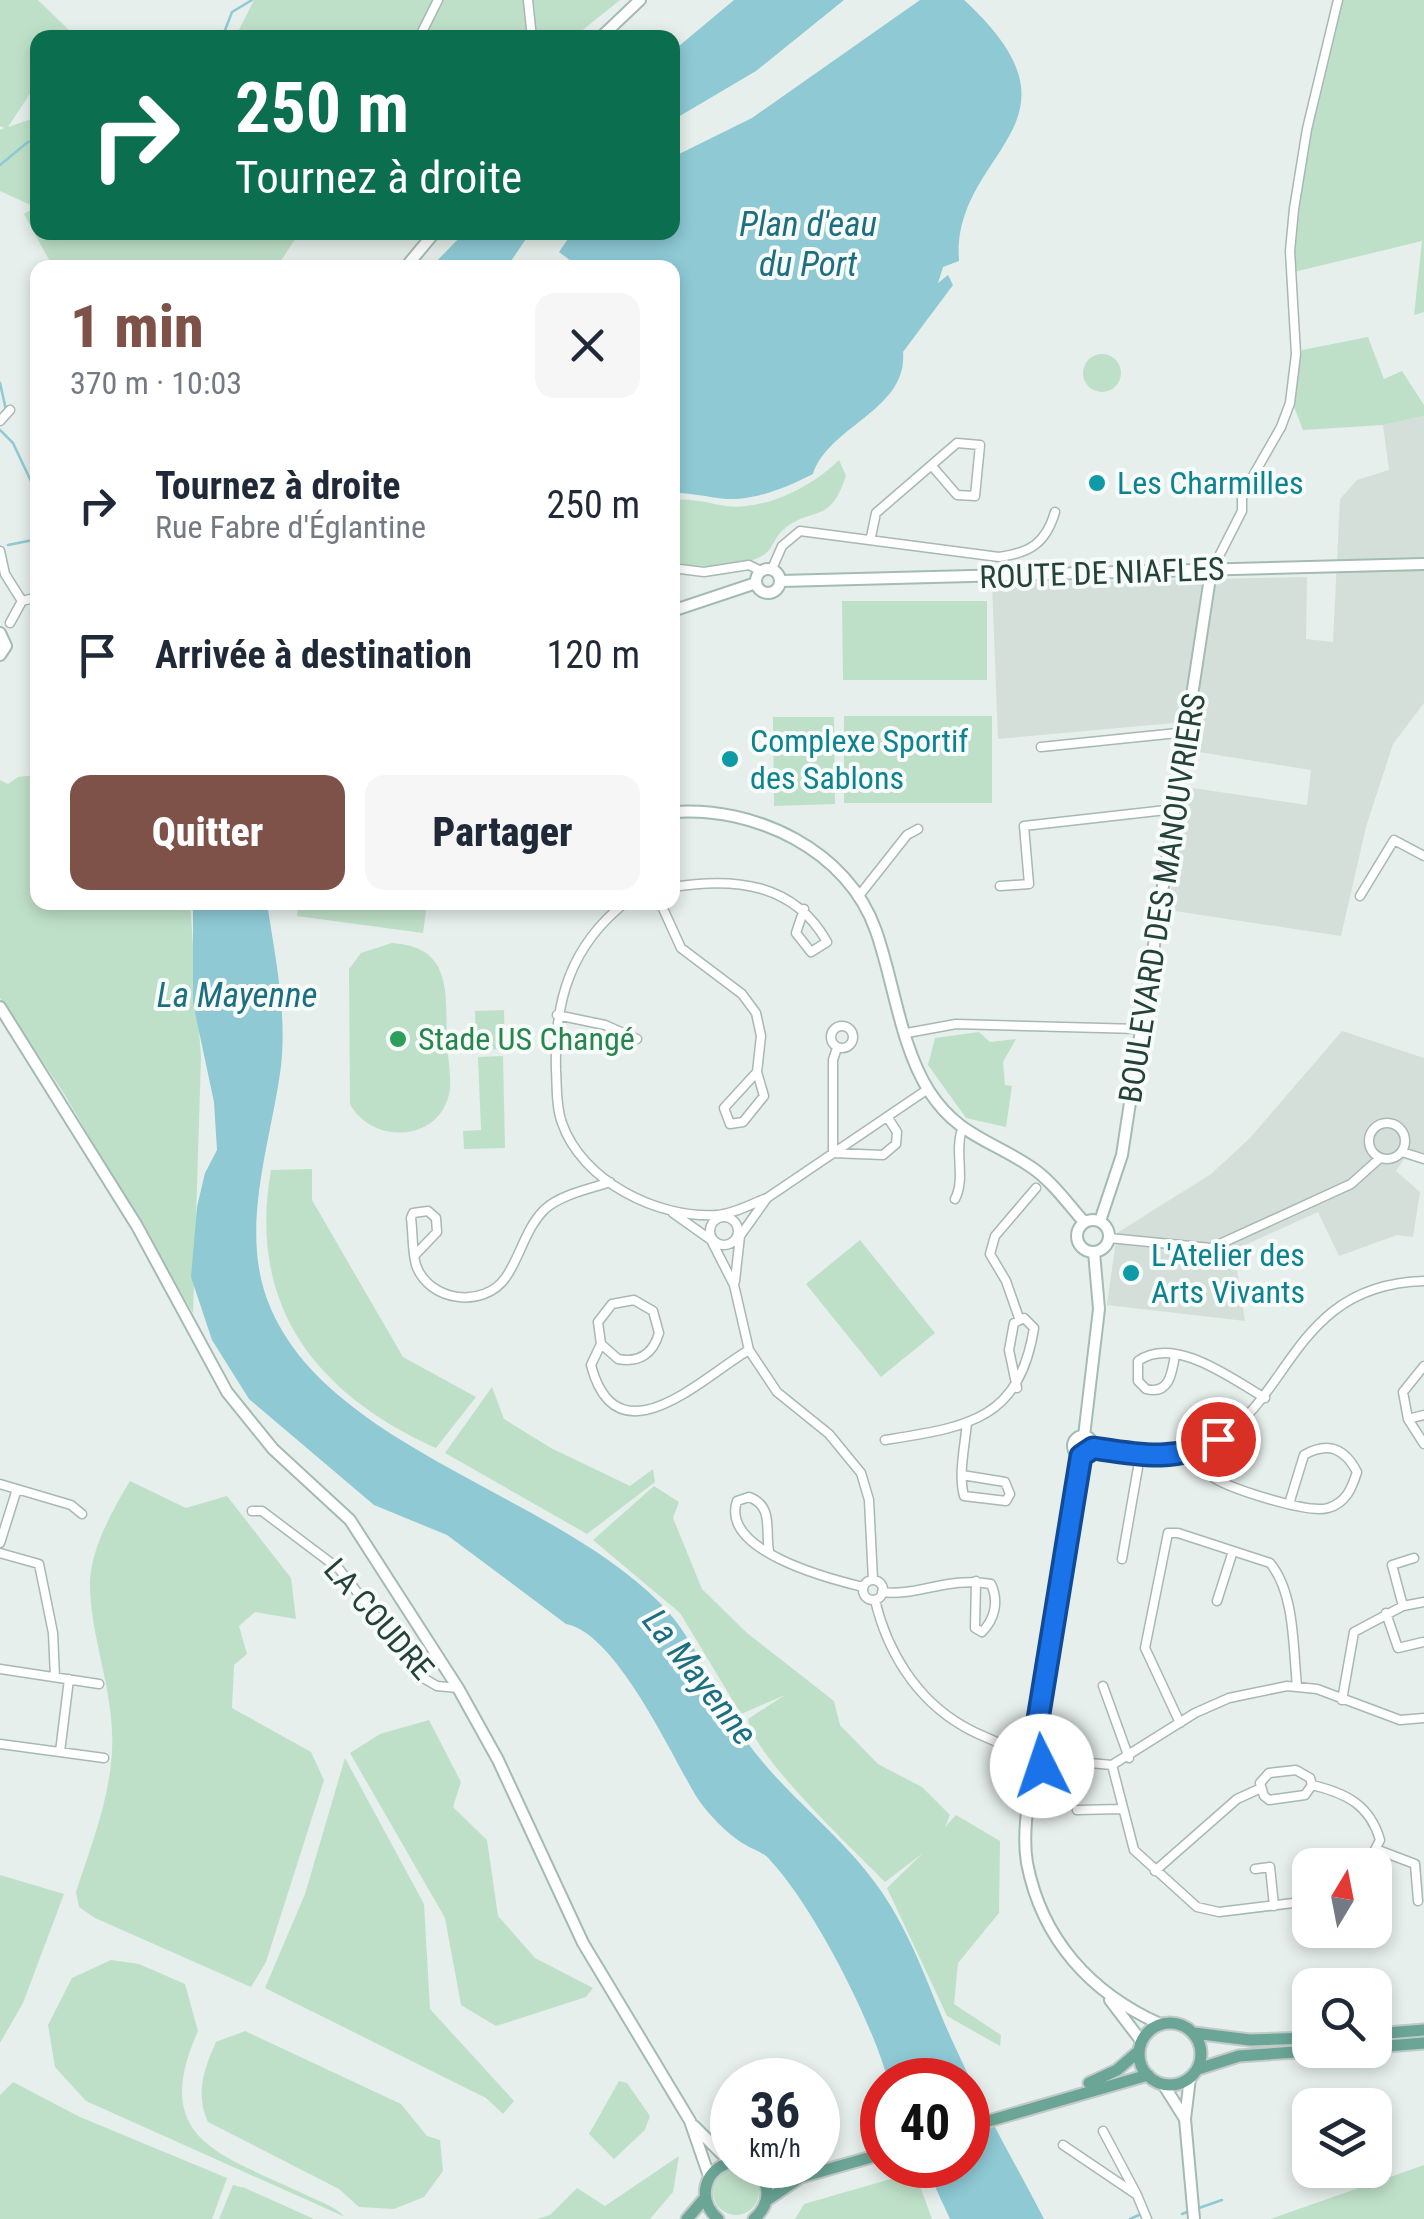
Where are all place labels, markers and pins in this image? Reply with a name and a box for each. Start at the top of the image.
place label: Les Charmilles [1117,464,1304,502]
marker: Les Charmilles [1086,472,1108,494]
place label: Complexe Sportif des Sablons [750,722,968,797]
marker: Complexe Sportif des Sablons [719,748,741,770]
place label: Stade US Changé [418,1020,635,1058]
marker: Stade US Changé [387,1028,409,1050]
place label: L'Atelier des Arts Vivants [1151,1236,1305,1311]
marker: L'Atelier des Arts Vivants [1120,1262,1142,1284]
pin [1176,1397,1261,1482]

